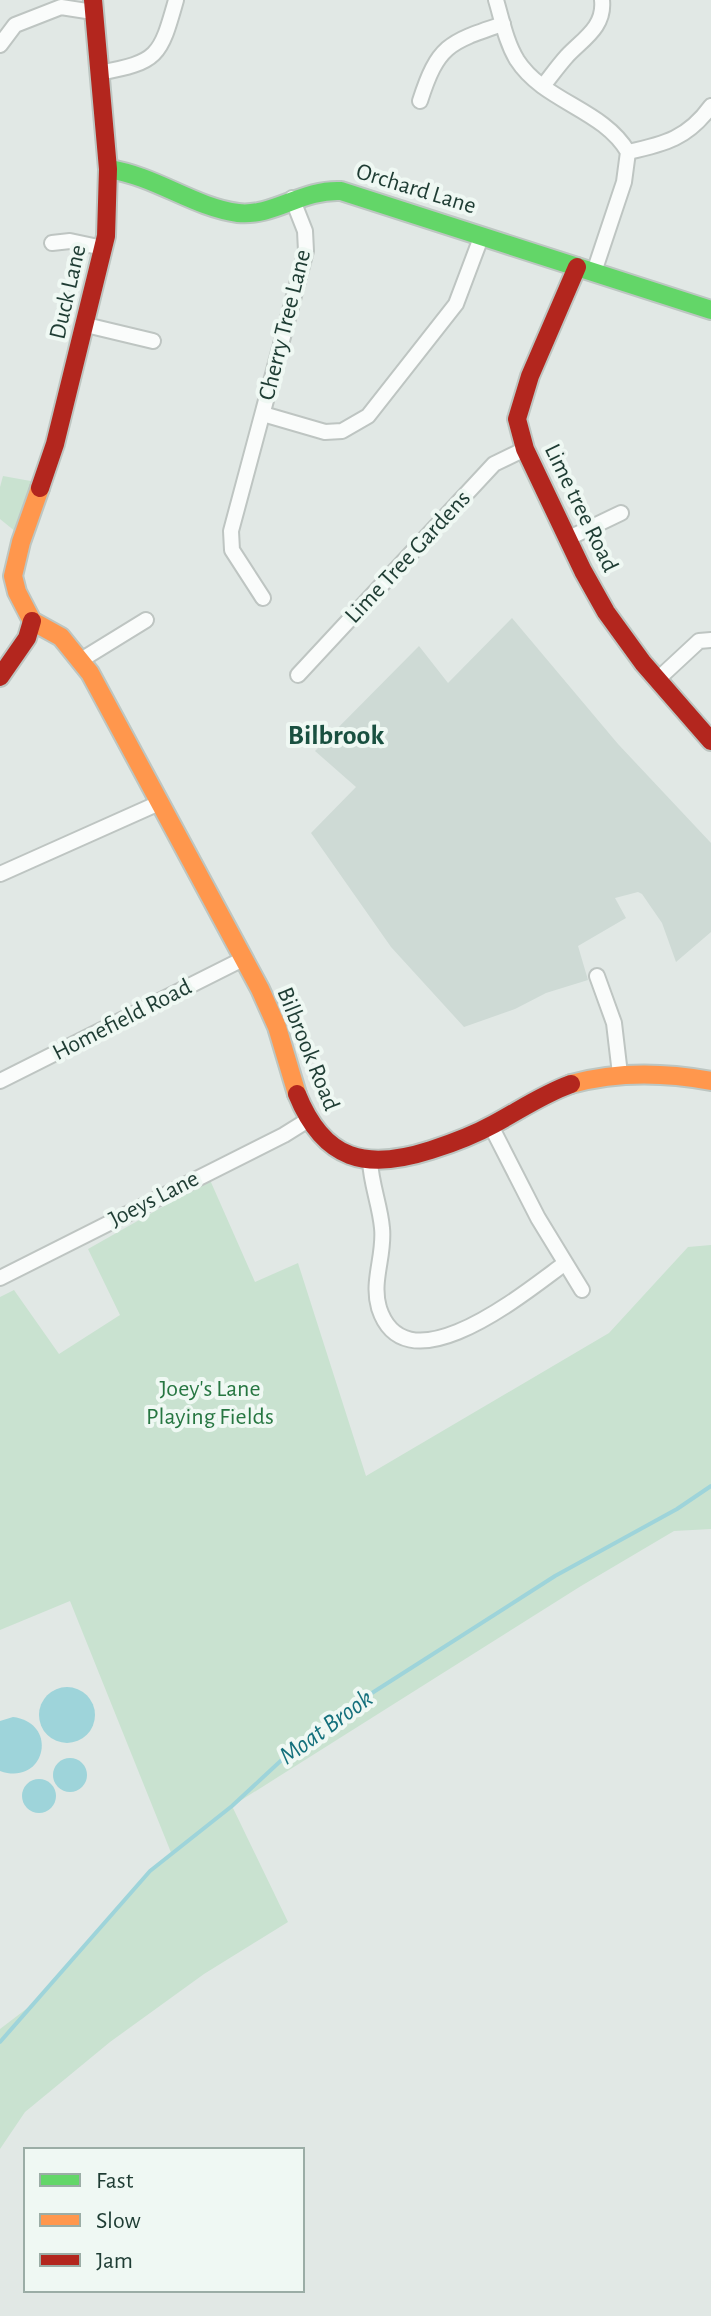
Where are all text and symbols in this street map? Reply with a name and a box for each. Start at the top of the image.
street label: Orchard Lane [353,159,479,219]
street label: Duck Lane [45,242,91,342]
street label: Cherry Tree Lane [255,247,315,403]
street label: Lime tree Road [540,440,622,576]
street label: Lime Tree Gardens [341,486,475,628]
district label: Bilbrook [288,722,384,750]
street label: Homefield Road [49,975,195,1065]
street label: Bilbrook Road [272,984,344,1114]
street label: Joeys Lane [105,1166,203,1232]
park label: Joey's Lane Playing Fields [146,1377,274,1429]
water label: Moat Brook [275,1685,377,1769]
legend [24,2148,304,2292]
text: Fast [96,2169,134,2193]
text: Slow [96,2209,141,2233]
text: Jam [96,2249,133,2273]

